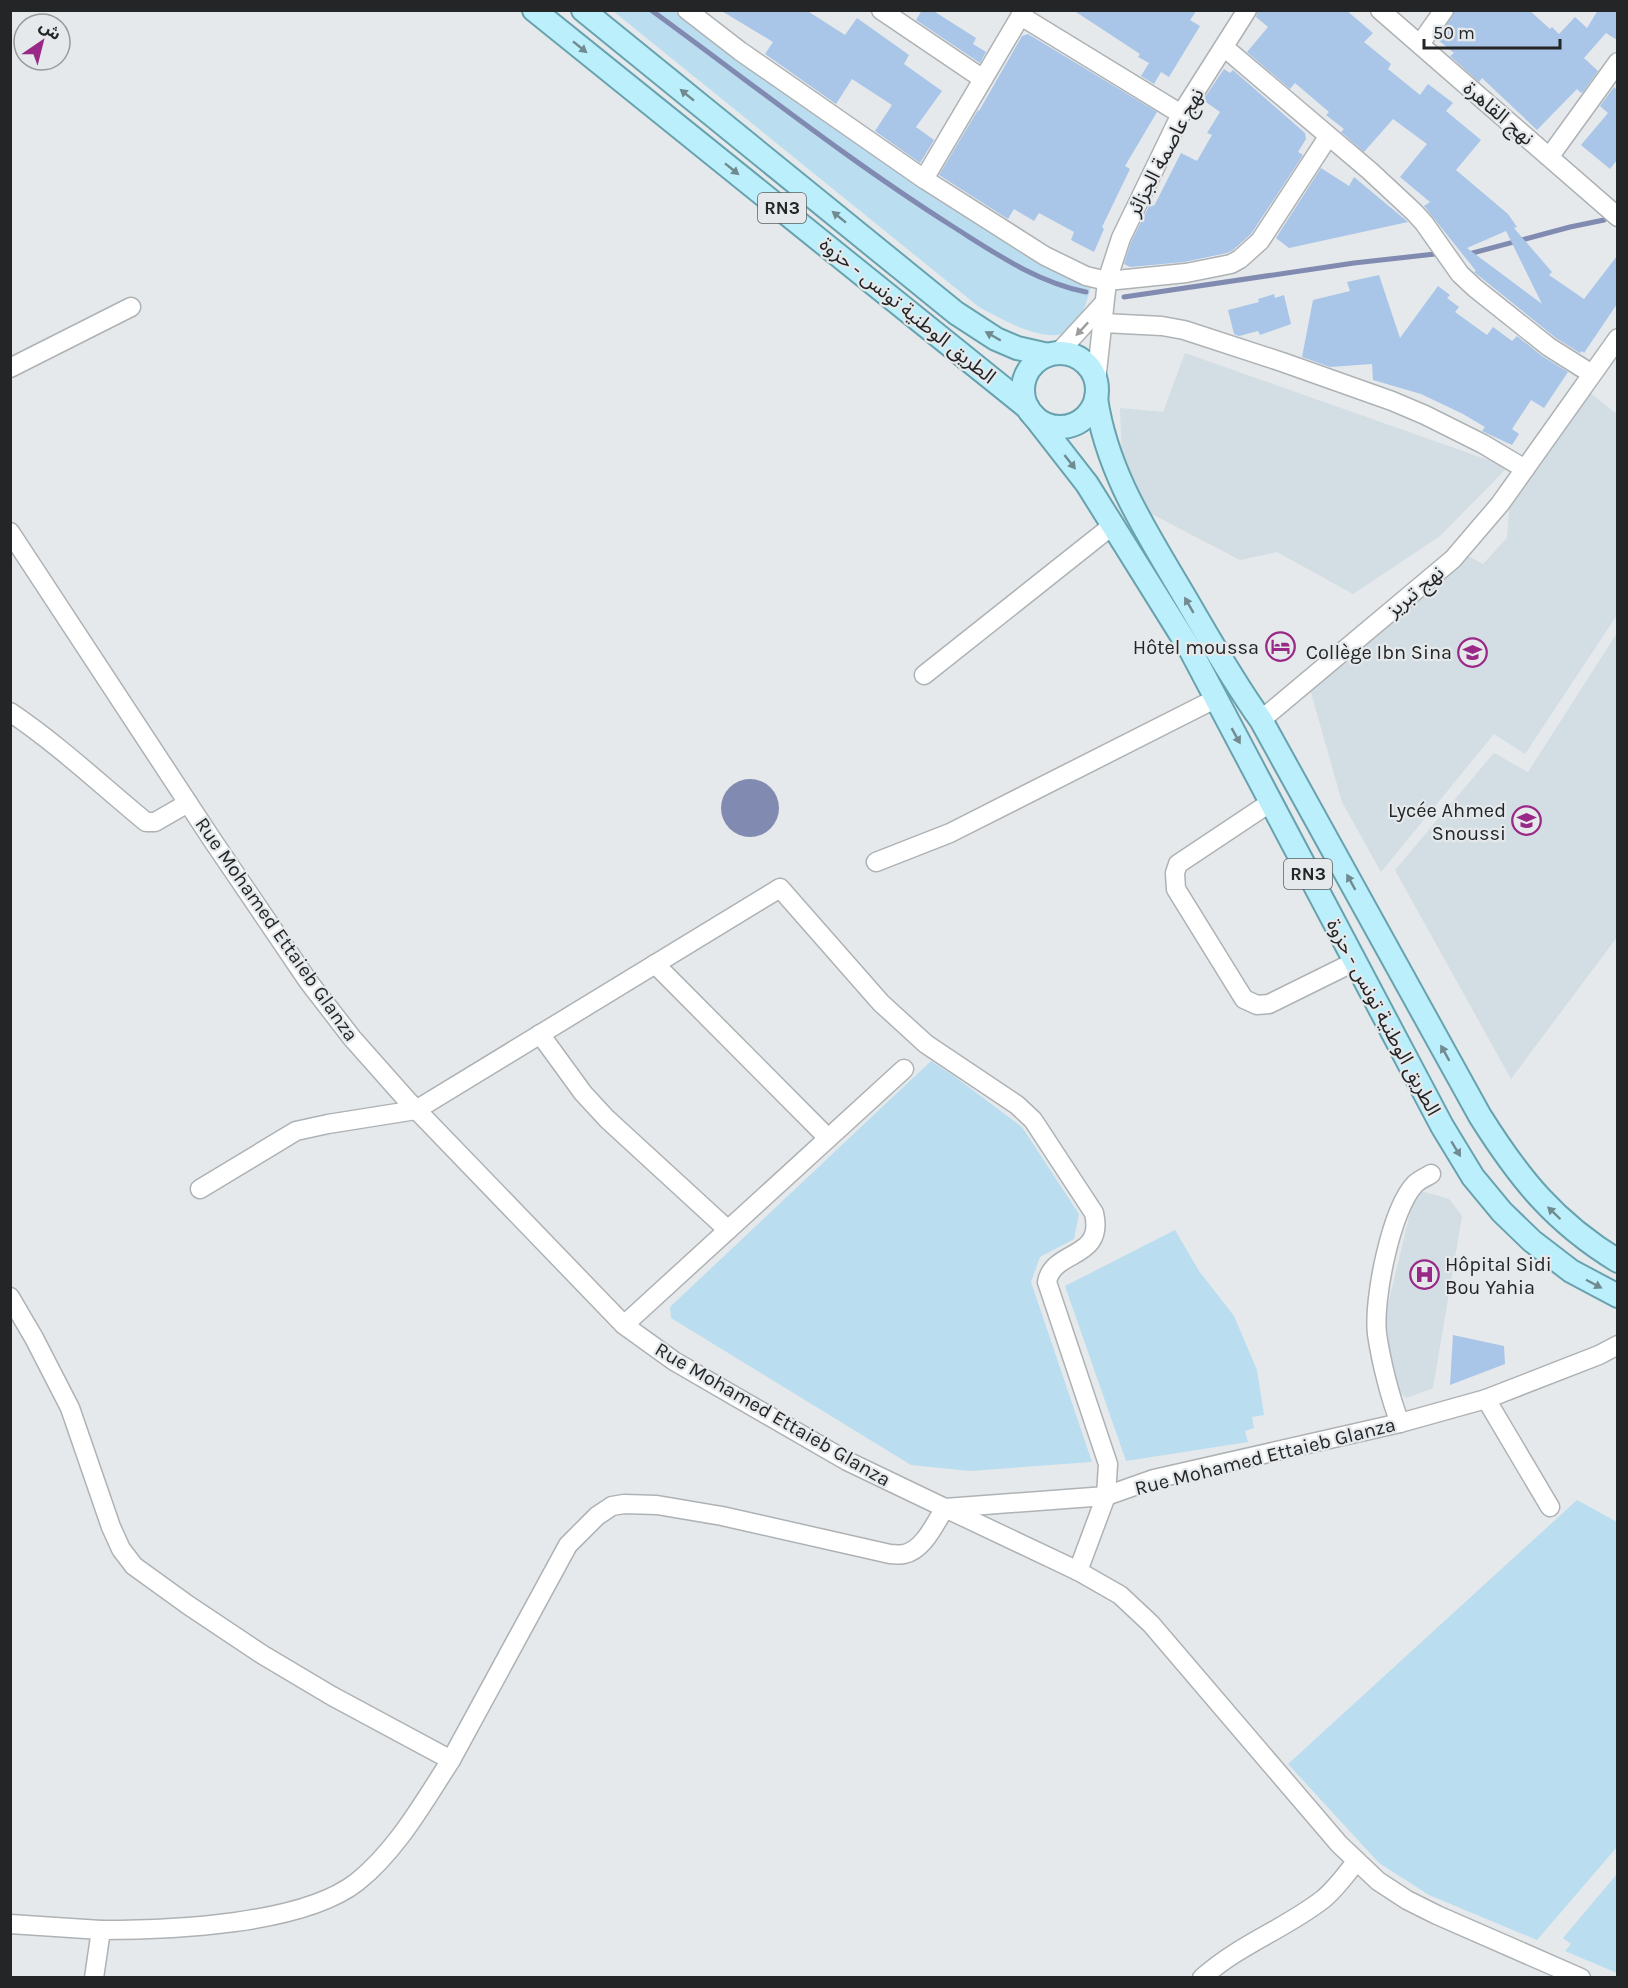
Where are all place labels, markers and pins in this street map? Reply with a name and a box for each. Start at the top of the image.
hotel icon: Hôtel moussa [1264,631,1296,663]
place label: Hôtel moussa [1133,636,1259,659]
school or university icon: Collège Ibn Sina [1457,636,1489,668]
place label: Collège Ibn Sina [1306,641,1452,664]
place label: Lycée Ahmed Snoussi [1388,799,1506,845]
school or university icon: Lycée Ahmed Snoussi [1511,805,1543,837]
place label: Hôpital Sidi Bou Yahia [1445,1253,1552,1299]
hospital icon: Hôpital Sidi Bou Yahia [1408,1259,1440,1291]

